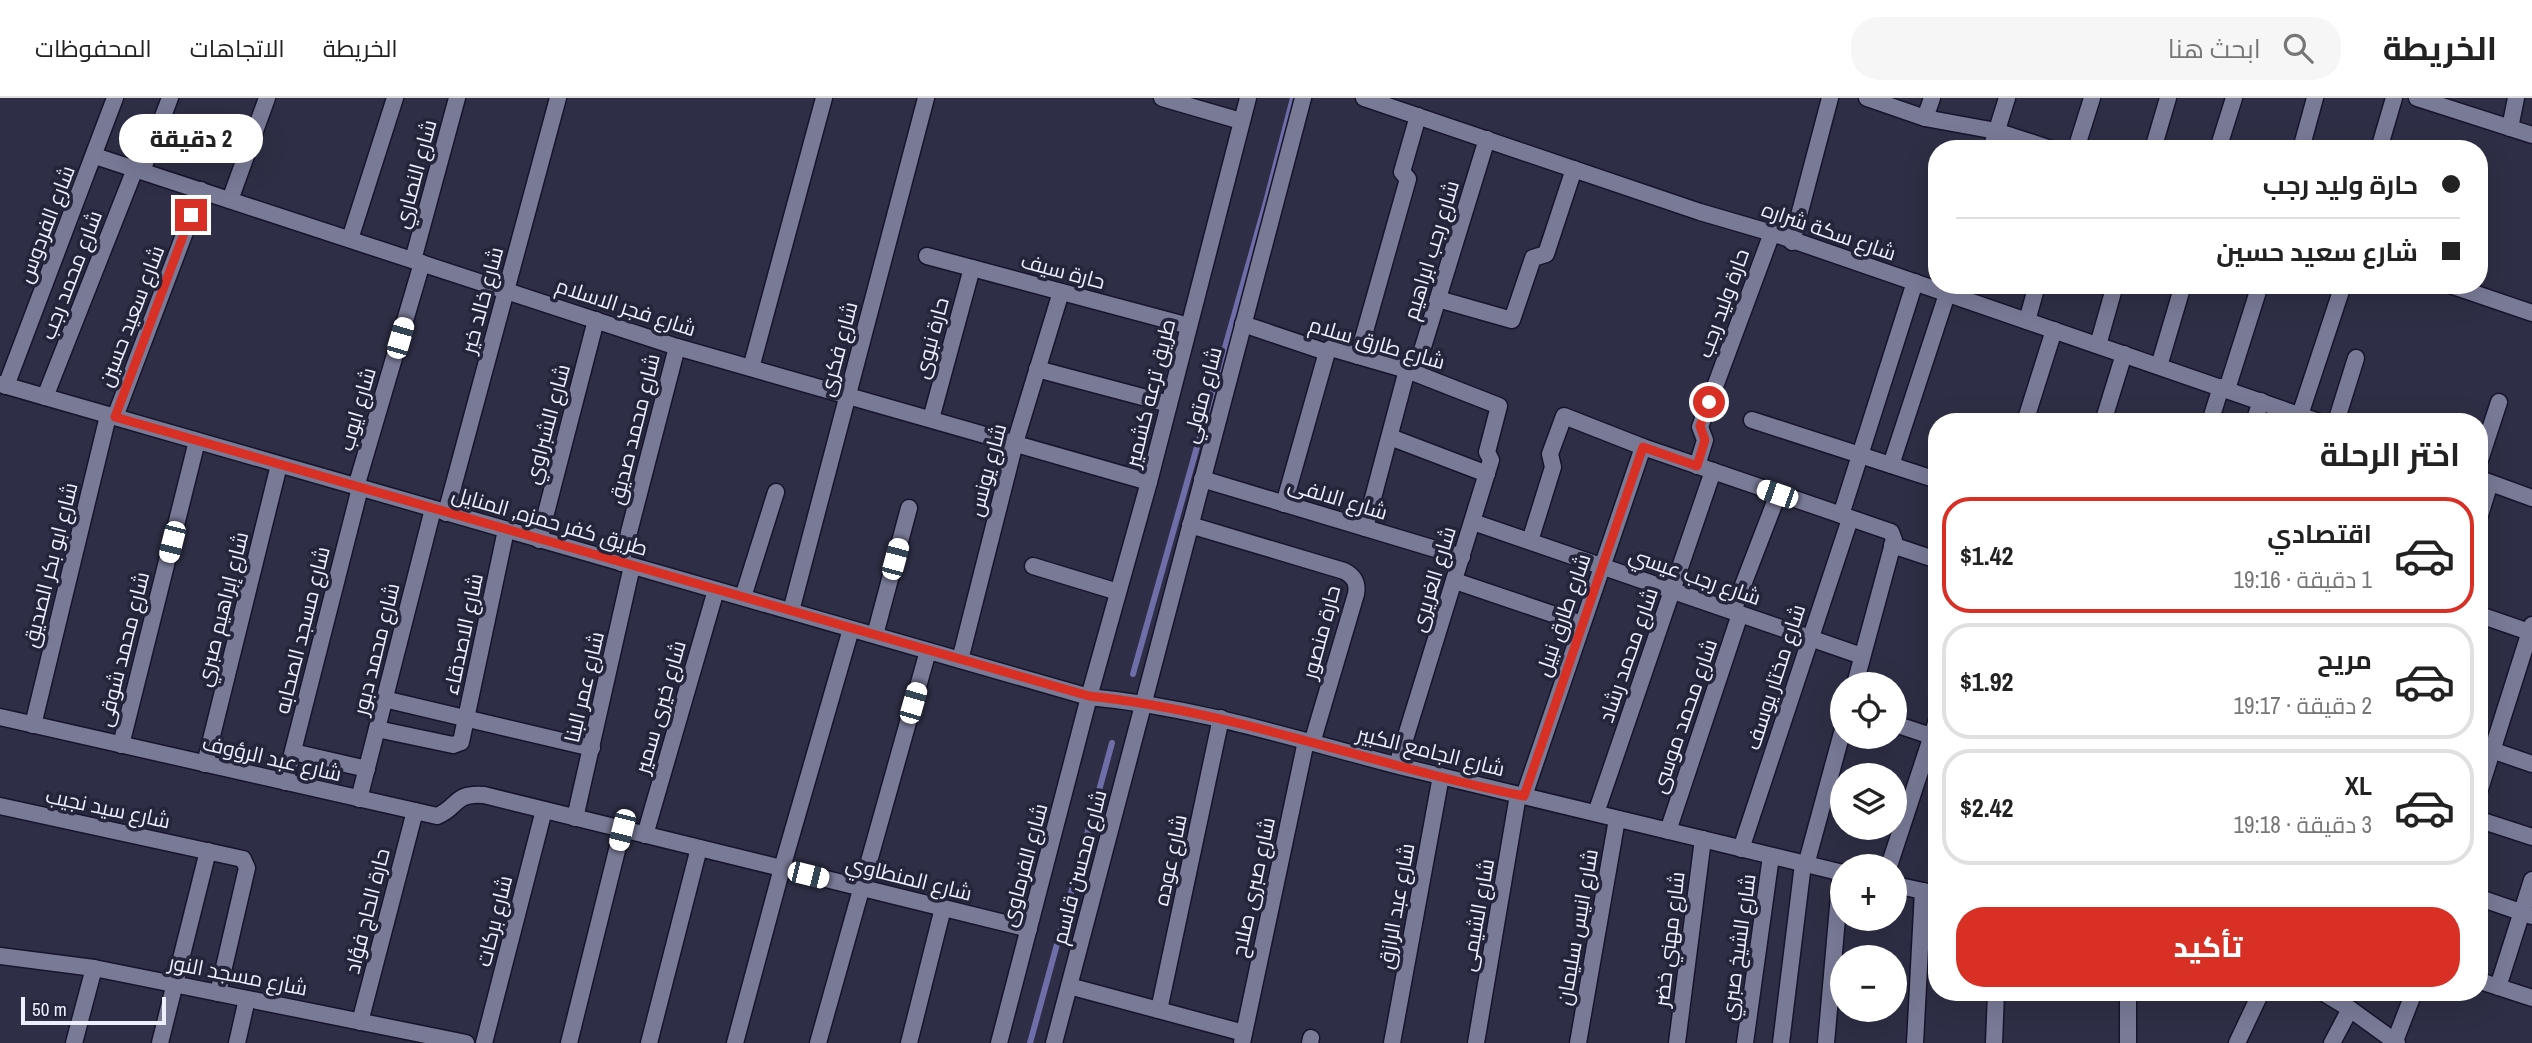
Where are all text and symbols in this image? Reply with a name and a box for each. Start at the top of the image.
search box [1851,17,2341,80]
text: الخريطة [2383,26,2497,70]
icon: search [2279,29,2317,67]
text: ابحث هنا [2168,31,2261,66]
text: المحفوظات [35,32,152,64]
text: الاتجاهات [190,32,285,64]
text: الخريطة [323,32,398,64]
callout: 2 دقيقة [119,114,263,162]
street label: شارع النصاري [387,116,445,232]
text: 2 دقيقة [150,123,232,154]
street label: شارع الفردوس [10,161,82,287]
text: حارة وليد رجب [2263,167,2418,202]
street label: شارع رجب ابراهيم [1396,177,1466,323]
street label: شارع سكة شراره [1758,194,1900,268]
route end [175,199,207,231]
street label: شارع محمد رجب [33,206,109,344]
text: شارع سعيد حسين [2216,234,2418,269]
street label: شارع سعيد حسين [91,241,171,391]
street label: شارع خالد خير [454,243,510,357]
street label: حارة وليد رجب [1690,244,1756,362]
street label: حارة سيف [1018,246,1108,296]
street label: شارع فجر الاسلام [552,271,700,343]
street label: حارة نبوى [906,294,956,382]
street label: شارع فكرى [811,298,865,400]
street label: شارع طارق سلام [1306,310,1448,376]
car [385,315,416,361]
street label: طريق ترعه كشمير [1117,316,1182,471]
street label: شارع متولي [1175,344,1231,447]
street label: شارع محمد صديق [601,350,667,508]
street label: شارع الشبراوي [517,361,579,488]
street label: شارع ايوب [331,364,383,454]
route start [1693,386,1725,418]
street label: شارع يونس [961,420,1013,520]
text: اختر الرحلة [2320,433,2460,476]
street label: شارع الالفى [1285,469,1391,527]
car [1754,477,1801,511]
street label: شارع ابو بكر الصديق [15,479,85,651]
street label: طريق كفر حمزه, المنايل [449,479,651,563]
text: اقتصادي [2267,516,2372,551]
car [157,519,188,565]
street label: شارع الغريرى [1403,523,1463,635]
icon: car [2393,524,2456,587]
street label: شارع إبراهيم صبري [189,528,257,690]
car [880,536,911,582]
text: $1.42 [1960,538,2013,573]
street label: شارع رجب عيسي [1625,540,1765,613]
street label: شارع مسجد الصحابه [267,543,337,717]
street label: شارع طارق نبيل [1528,550,1598,680]
text: 1 دقيقة · 19:16 [2233,564,2372,595]
street label: شارع محمد شوقى [90,569,156,729]
street label: شارع الاصدقاء [436,571,490,697]
street label: شارع محمد دبور [345,580,406,719]
street label: حارة منصور [1294,582,1347,683]
street label: شارع محمد رشاد [1591,584,1665,726]
street label: شارع مختار يوسف [1738,600,1812,754]
street label: شارع عمر البنا [557,629,611,745]
street label: شارع محمد موسى [1644,635,1724,797]
street label: شارع خيرى سمير [627,637,693,778]
text: مريح [2317,642,2372,677]
icon: car [2393,650,2456,713]
text: $1.92 [1960,664,2013,699]
map controls [1830,672,1907,1022]
button: locate [1830,672,1907,749]
car [898,680,929,726]
text: 2 دقيقة · 19:17 [2233,690,2372,721]
street label: شارع الجامع الكبير [1353,718,1508,783]
street label: شارع عبد الرؤوف [199,728,345,788]
button: layers [1830,763,1907,840]
text: XL [2345,768,2372,803]
icon: car [2393,776,2456,839]
street label: شارع سيد نجيب [43,781,173,835]
street label: شارع محسن قاسم [1044,786,1114,948]
text: $2.42 [1960,790,2013,825]
street label: شارع الفرماوى [994,800,1054,930]
car [607,807,638,853]
text: 3 دقيقة · 19:18 [2233,809,2372,840]
street label: شارع عوده [1146,812,1194,908]
street label: شارع صبرى صلاح [1224,814,1282,960]
street label: شارع عبد الرازق [1371,841,1421,971]
street label: حارة الحاج فؤاد [337,845,397,977]
street label: شارع انيس سليمان [1549,847,1605,1007]
street label: شارع المنطاوي [842,848,975,910]
button: + [1830,854,1907,931]
street label: شارع الشيمى [1453,856,1501,974]
car [786,860,831,890]
street label: شارع مهني خضر [1646,870,1694,1010]
street label: شارع بركات [469,872,519,970]
street label: شارع الشيخ صبري [1713,872,1765,1022]
button: تأكيد [1956,907,2460,987]
button: − [1830,945,1907,1022]
street label: شارع مسجد النور [165,947,310,1003]
scale bar [21,994,166,1026]
text: 50 m [32,996,67,1022]

